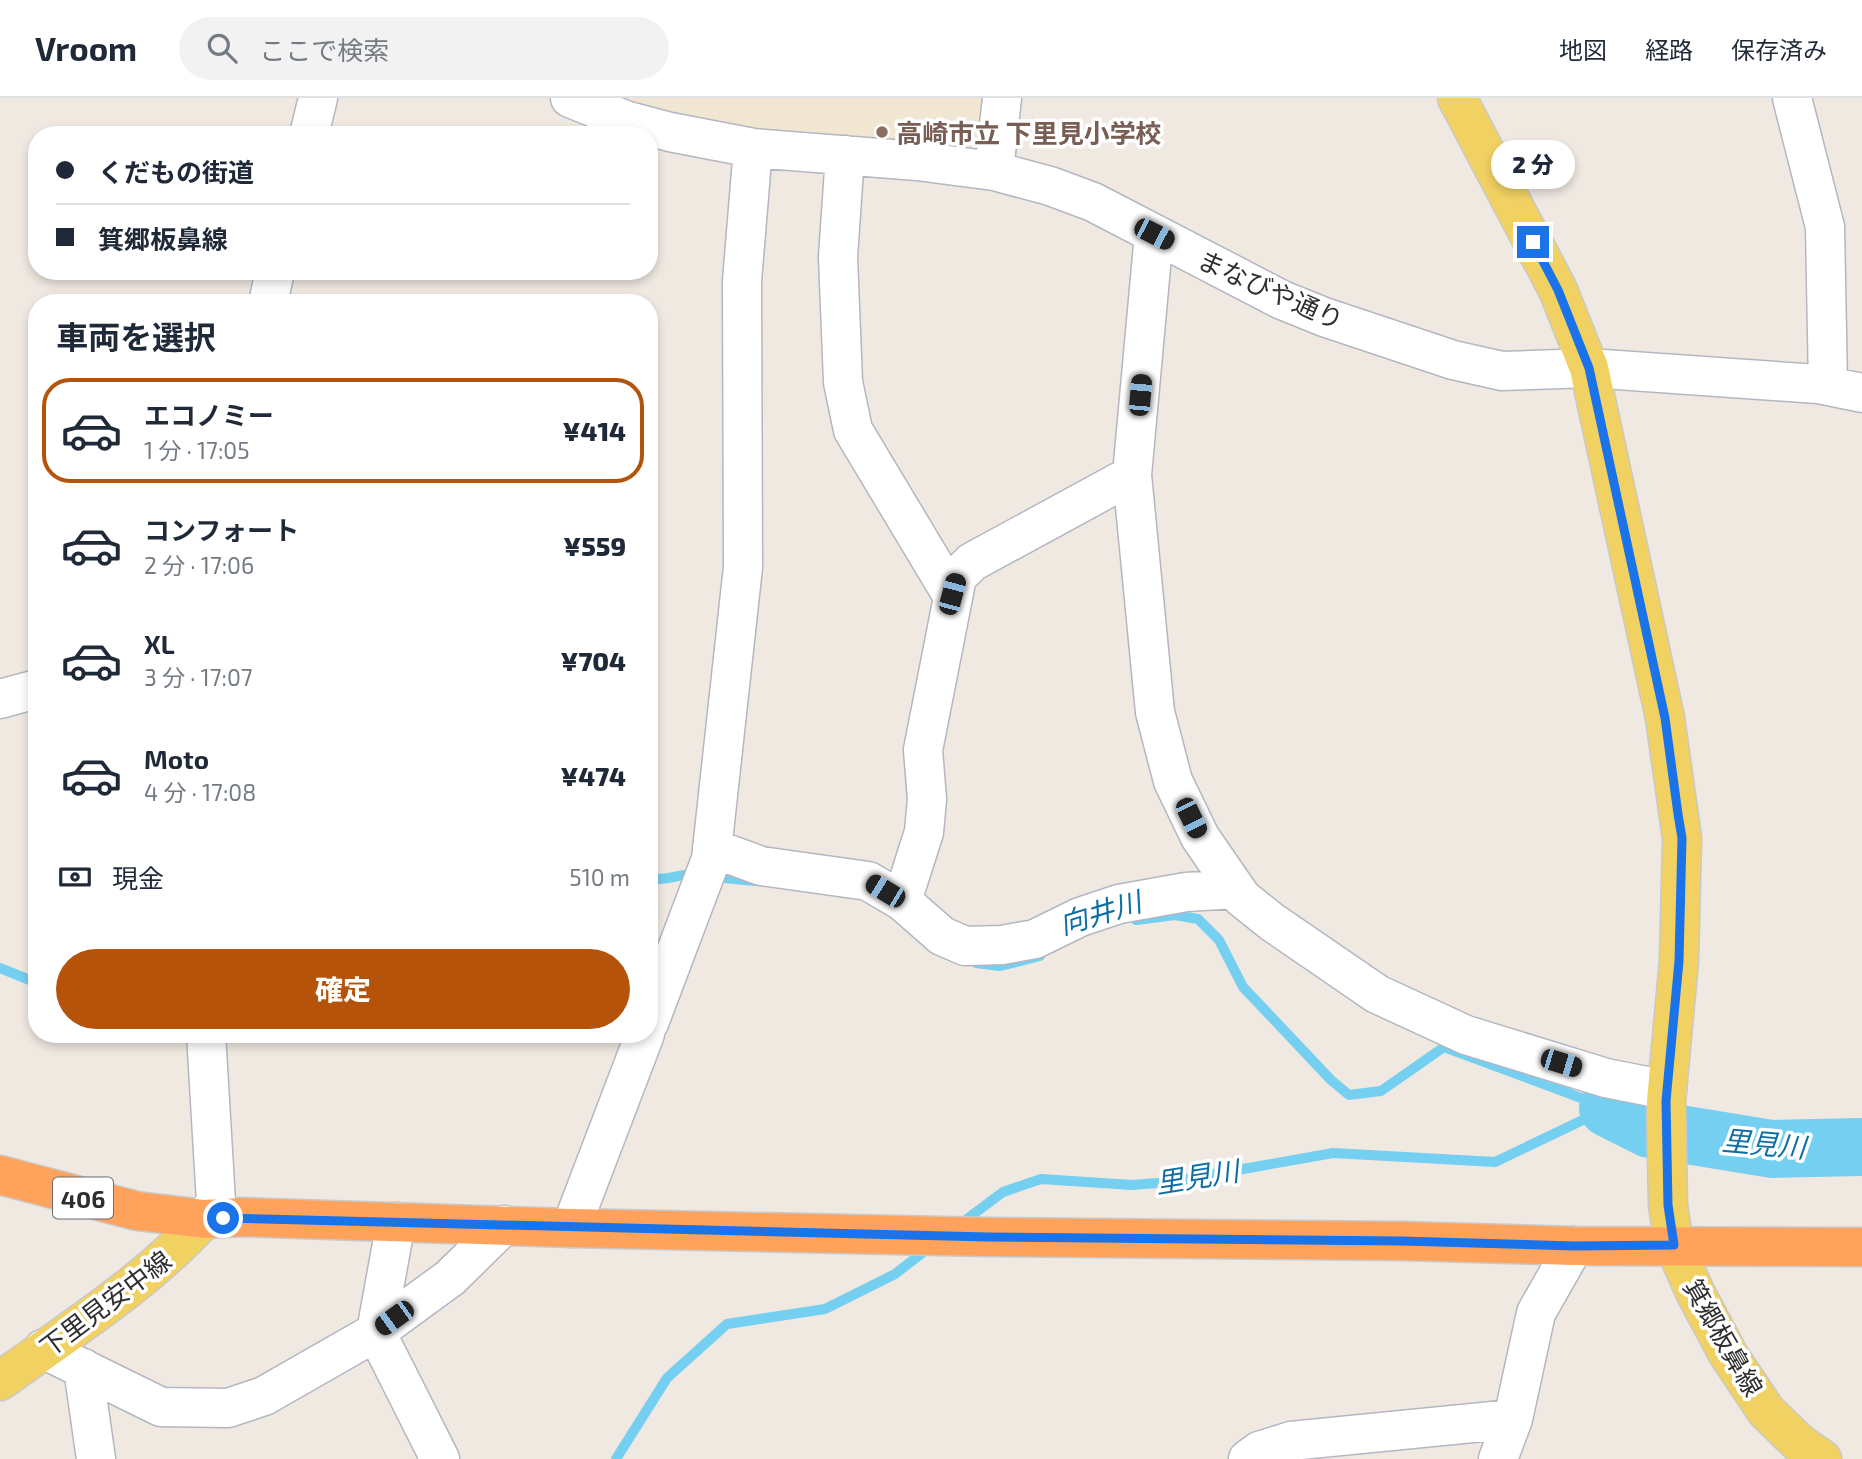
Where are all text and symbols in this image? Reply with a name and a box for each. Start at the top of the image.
search box [179,17,669,80]
text: Vroom [35,28,137,68]
icon: search [203,29,241,67]
text: ここで検索 [259,34,389,65]
text: 地図 [1559,35,1607,64]
text: 経路 [1645,35,1693,64]
text: 保存済み [1731,35,1827,64]
place label: 高崎市立 下里見小学校 [896,117,1162,148]
marker: 高崎市立 下里見小学校 [874,124,890,140]
callout: 2 分 [1491,141,1575,190]
text: 2 分 [1512,150,1554,178]
text: くだもの街道 [98,156,254,187]
car [1131,215,1178,253]
text: 箕郷板鼻線 [98,223,228,254]
route end [1517,226,1549,258]
street label: まなびや通り [1193,243,1349,335]
text: 車両を選択 [56,317,216,355]
car [1128,373,1153,417]
icon: car [60,399,123,462]
text: エコノミー [144,399,274,430]
text: ¥414 [563,415,626,446]
text: 1 分 · 17:05 [144,436,250,464]
icon: car [60,514,123,577]
text: コンフォート [144,514,299,545]
text: ¥559 [563,530,626,561]
text: 2 分 · 17:06 [144,551,254,579]
car [937,571,968,617]
text: XL [144,628,175,659]
icon: car [60,629,123,692]
text: ¥704 [560,645,626,676]
text: 3 分 · 17:07 [144,663,253,691]
text: Moto [144,743,209,774]
icon: car [60,744,123,807]
text: ¥474 [560,760,626,791]
text: 4 分 · 17:08 [144,778,256,806]
car [1173,795,1210,841]
icon: cash [56,858,94,896]
text: 現金 [112,862,164,893]
text: 510 m [569,863,630,891]
car [862,871,909,911]
water label: 向井川 [1055,883,1148,941]
button: 確定 [56,949,630,1029]
car [1538,1047,1585,1079]
water label: 里見川 [1721,1122,1810,1164]
water label: 里見川 [1153,1152,1244,1199]
road number: 406 [53,1178,113,1218]
route start [207,1202,239,1234]
street label: 下里見安中線 [33,1244,177,1362]
street label: 箕郷板鼻線 [1678,1273,1770,1401]
car [371,1297,418,1339]

